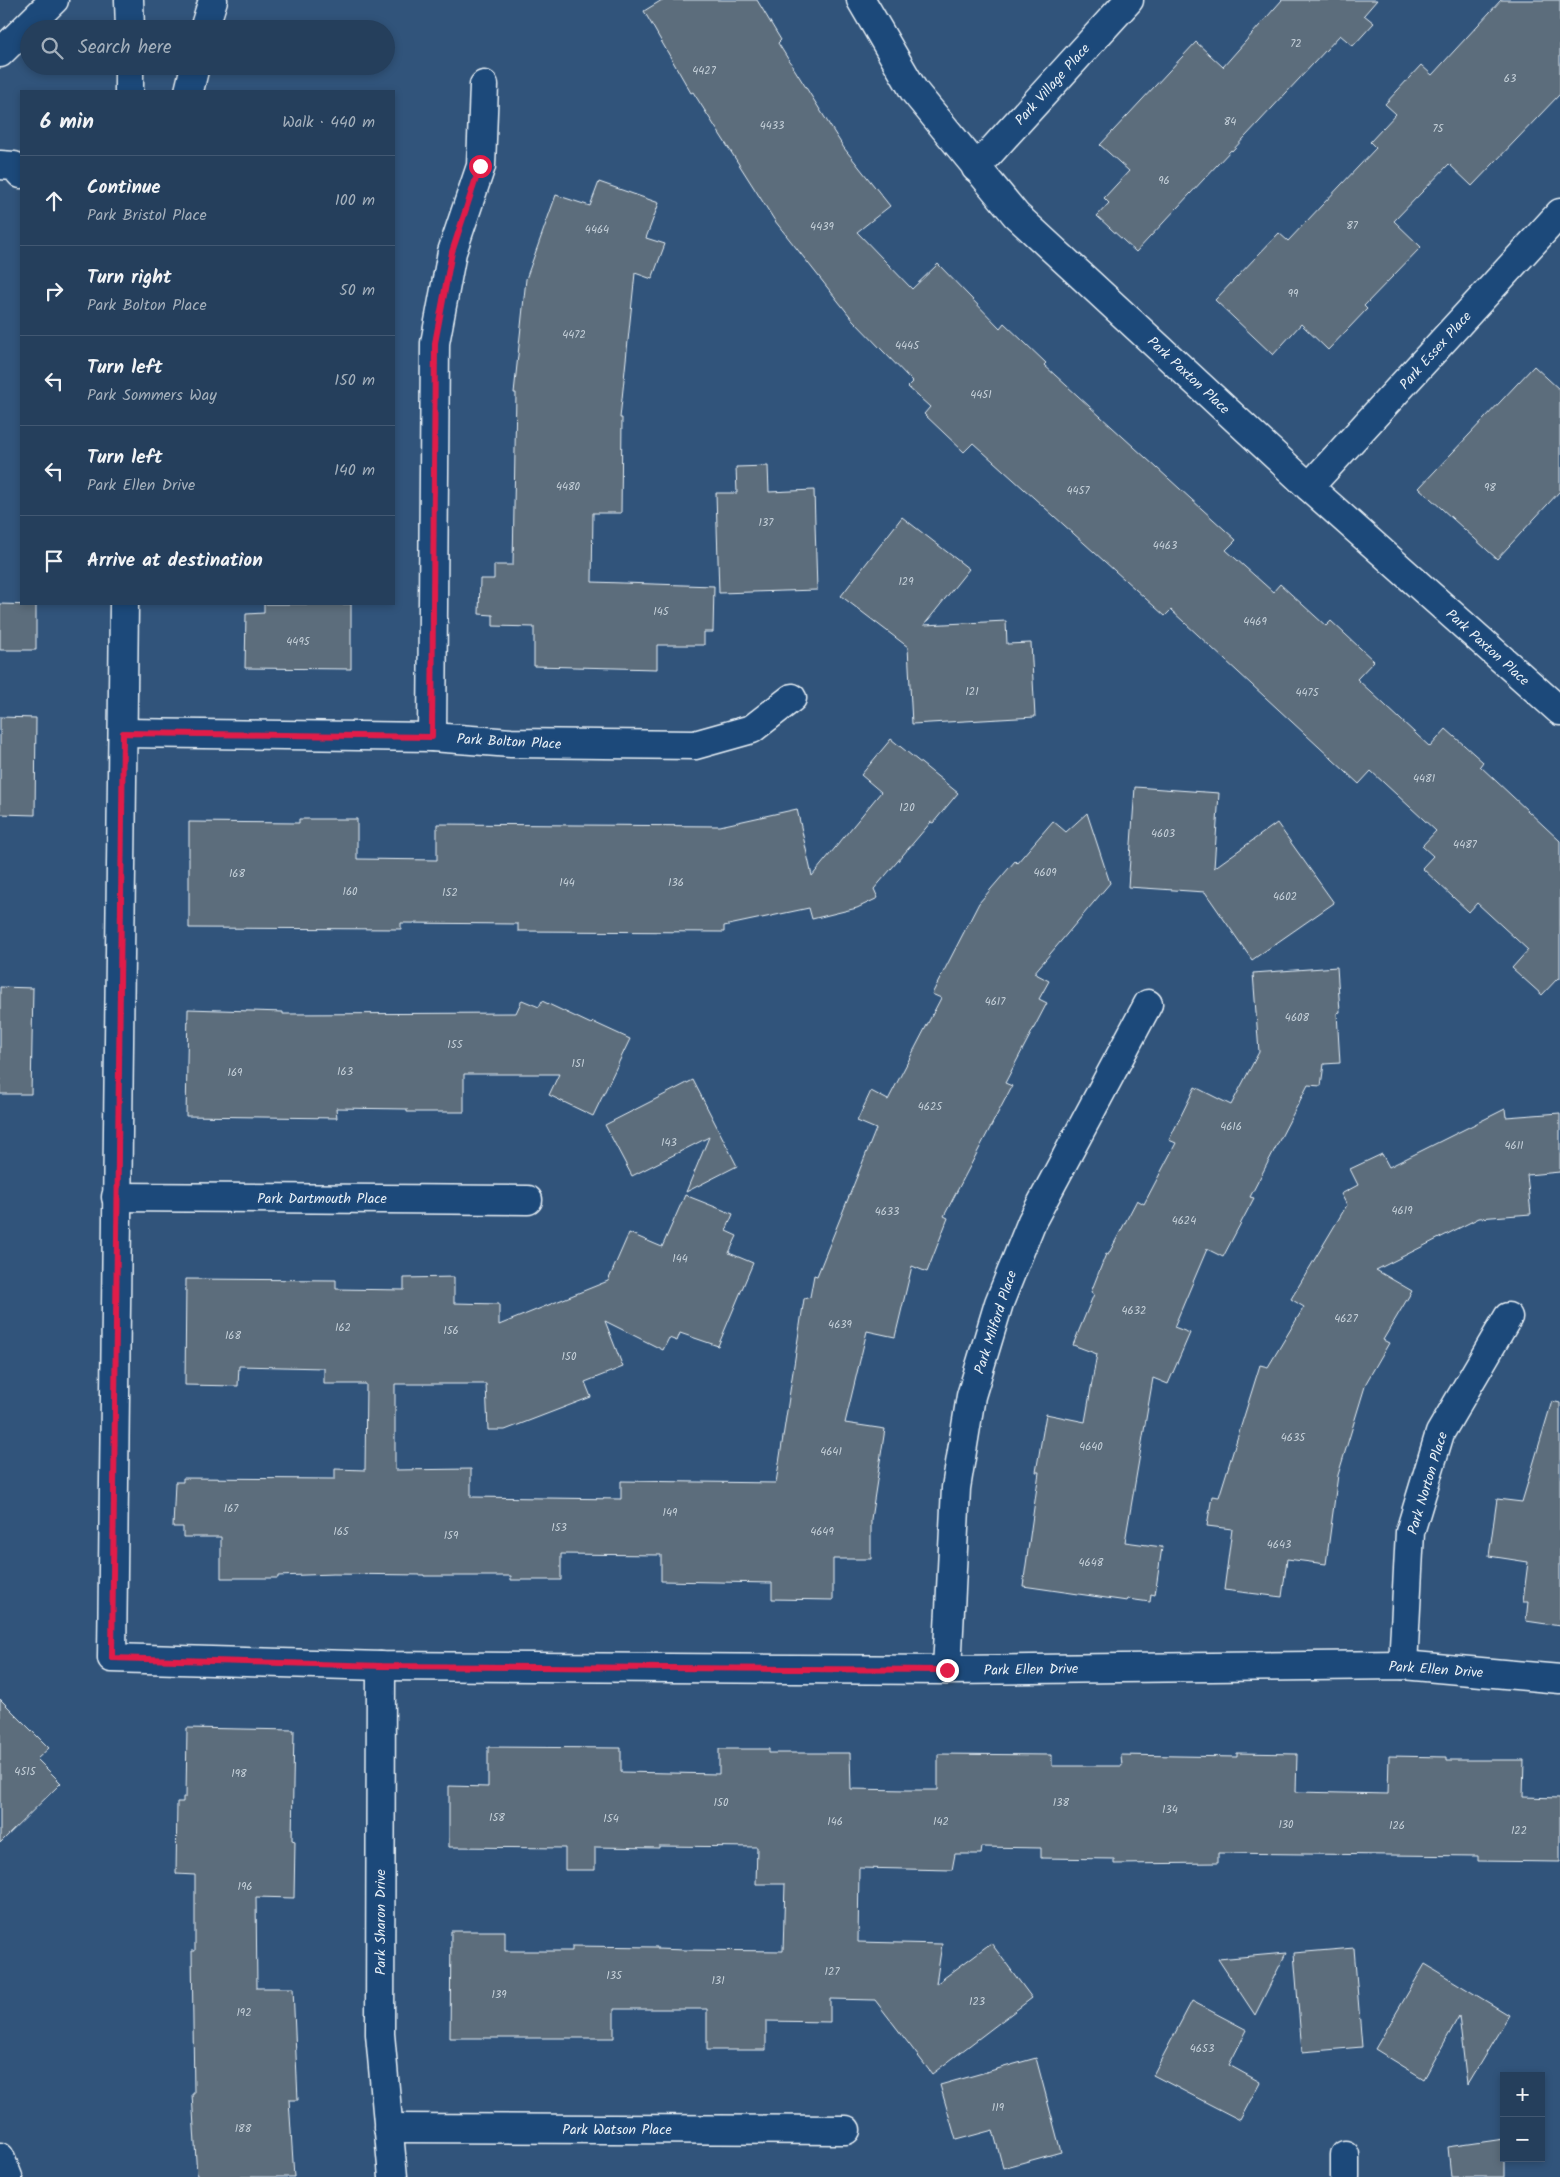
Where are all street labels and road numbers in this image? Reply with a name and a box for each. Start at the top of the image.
street label: Park Village Place [1010,38,1096,131]
street label: Park Essex Place [1394,306,1478,395]
street label: Park Paxton Place [1142,332,1235,420]
street label: Park Paxton Place [1441,604,1535,692]
street label: Park Bolton Place [456,728,562,756]
street label: Park Dartmouth Place [257,1188,387,1210]
street label: Park Milford Place [969,1267,1023,1377]
street label: Park Norton Place [1402,1429,1454,1537]
street label: Park Ellen Drive [1388,1656,1485,1684]
street label: Park Ellen Drive [984,1658,1079,1682]
street label: Park Sharon Drive [370,1868,392,1975]
street label: Park Watson Place [562,2119,672,2141]

